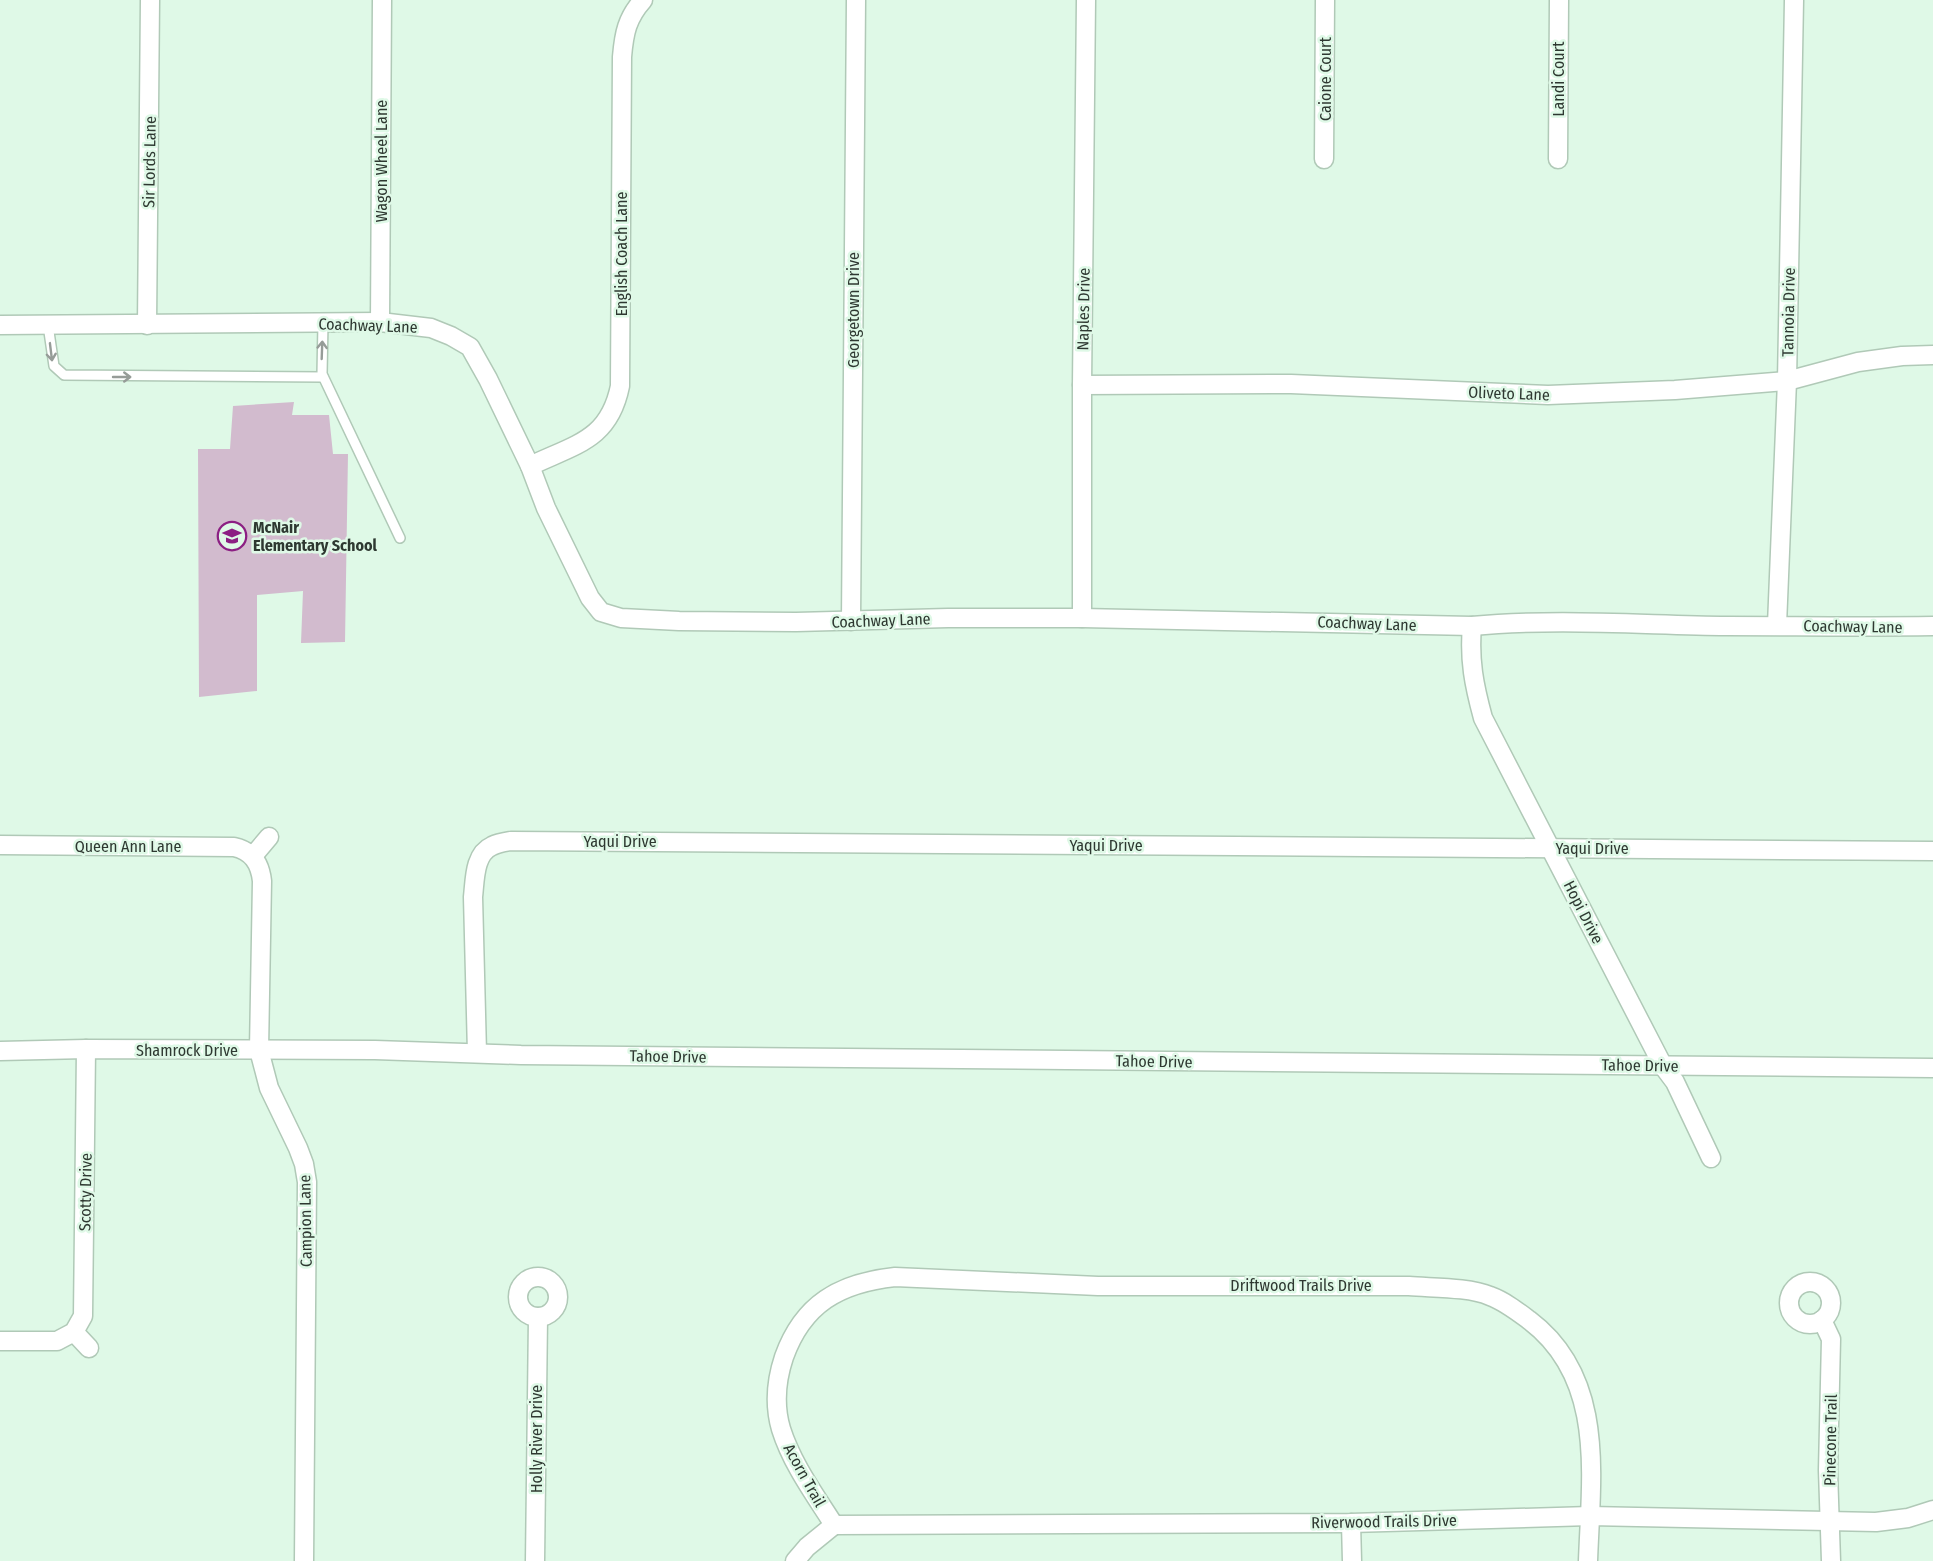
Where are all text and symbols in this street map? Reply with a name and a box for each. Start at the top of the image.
street label: Caione Court [1316,36,1335,121]
street label: Landi Court [1549,41,1568,117]
street label: Wagon Wheel Lane [372,100,391,222]
street label: Sir Lords Lane [139,116,160,208]
street label: English Coach Lane [612,192,631,316]
street label: Georgetown Drive [844,252,863,368]
street label: Naples Drive [1073,267,1094,350]
street label: Tannoia Drive [1778,267,1799,357]
street label: Coachway Lane [318,314,418,337]
one-way arrow [317,340,328,360]
one-way arrow [46,342,57,362]
one-way arrow [112,371,132,383]
street label: Oliveto Lane [1468,383,1550,404]
place label: McNair Elementary School [253,518,378,555]
school or university icon: McNair Elementary School [216,520,248,552]
street label: Coachway Lane [831,609,931,632]
street label: Coachway Lane [1317,612,1417,635]
street label: Coachway Lane [1803,616,1903,637]
street label: Yaqui Drive [583,832,657,851]
street label: Yaqui Drive [1069,836,1143,855]
street label: Queen Ann Lane [75,837,181,856]
street label: Yaqui Drive [1555,839,1629,858]
street label: Hopi Drive [1560,877,1608,947]
street label: Shamrock Drive [136,1041,238,1060]
street label: Tahoe Drive [629,1046,707,1067]
street label: Tahoe Drive [1115,1051,1193,1072]
street label: Tahoe Drive [1601,1055,1679,1076]
street label: Scotty Drive [75,1153,96,1231]
street label: Campion Lane [295,1175,316,1267]
street label: Driftwood Trails Drive [1230,1276,1372,1295]
street label: Holly River Drive [527,1385,546,1493]
street label: Pinecone Trail [1820,1394,1841,1486]
street label: Acorn Trail [779,1440,830,1510]
street label: Riverwood Trails Drive [1311,1511,1457,1532]

